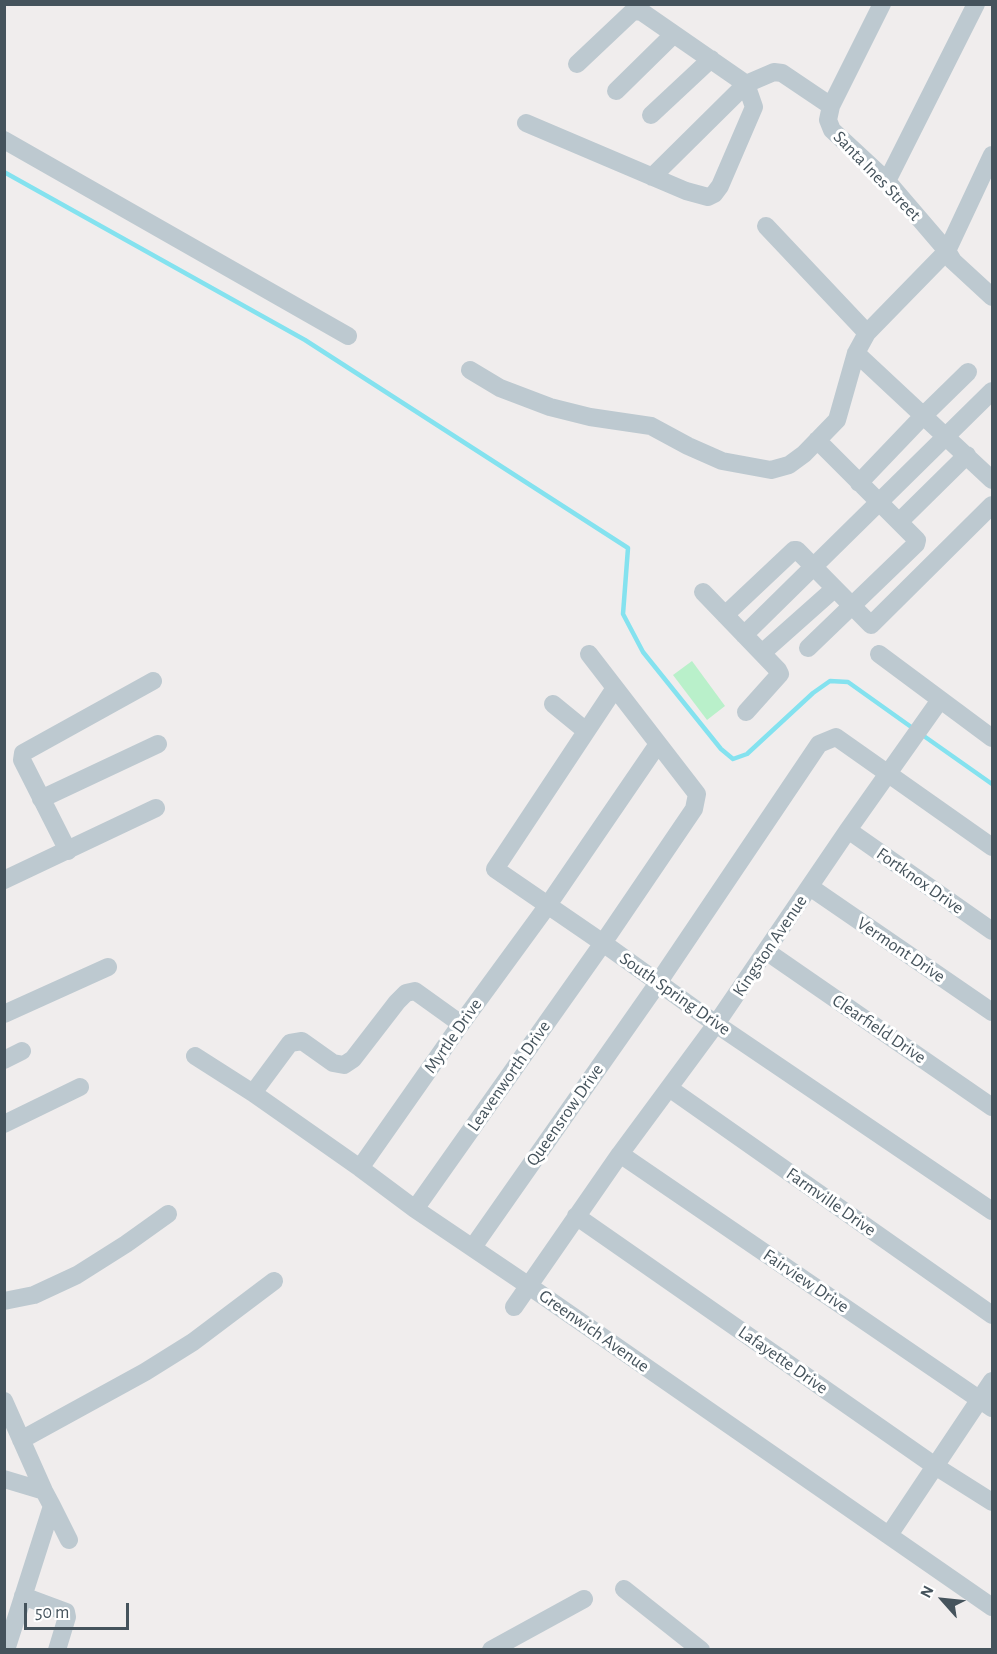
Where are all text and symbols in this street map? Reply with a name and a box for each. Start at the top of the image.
street label: Santa Ines Street [829,126,925,226]
street label: Fortknox Drive [872,843,968,919]
street label: Kingston Avenue [728,891,812,1001]
street label: Vermont Drive [853,913,949,987]
street label: South Spring Drive [615,948,735,1040]
street label: Clearfield Drive [828,990,930,1068]
street label: Myrtle Drive [419,994,487,1078]
street label: Leavenworth Drive [463,1017,555,1135]
street label: Queensrow Drive [522,1060,608,1170]
street label: Farmville Drive [782,1163,880,1241]
street label: Fairview Drive [759,1244,853,1318]
street label: Greenwich Avenue [535,1285,653,1377]
street label: Lafayette Drive [734,1321,832,1399]
north arrow [913,1570,973,1630]
text: N [917,1583,937,1600]
scale bar [27,1591,132,1629]
text: 50 m [35,1604,69,1622]

